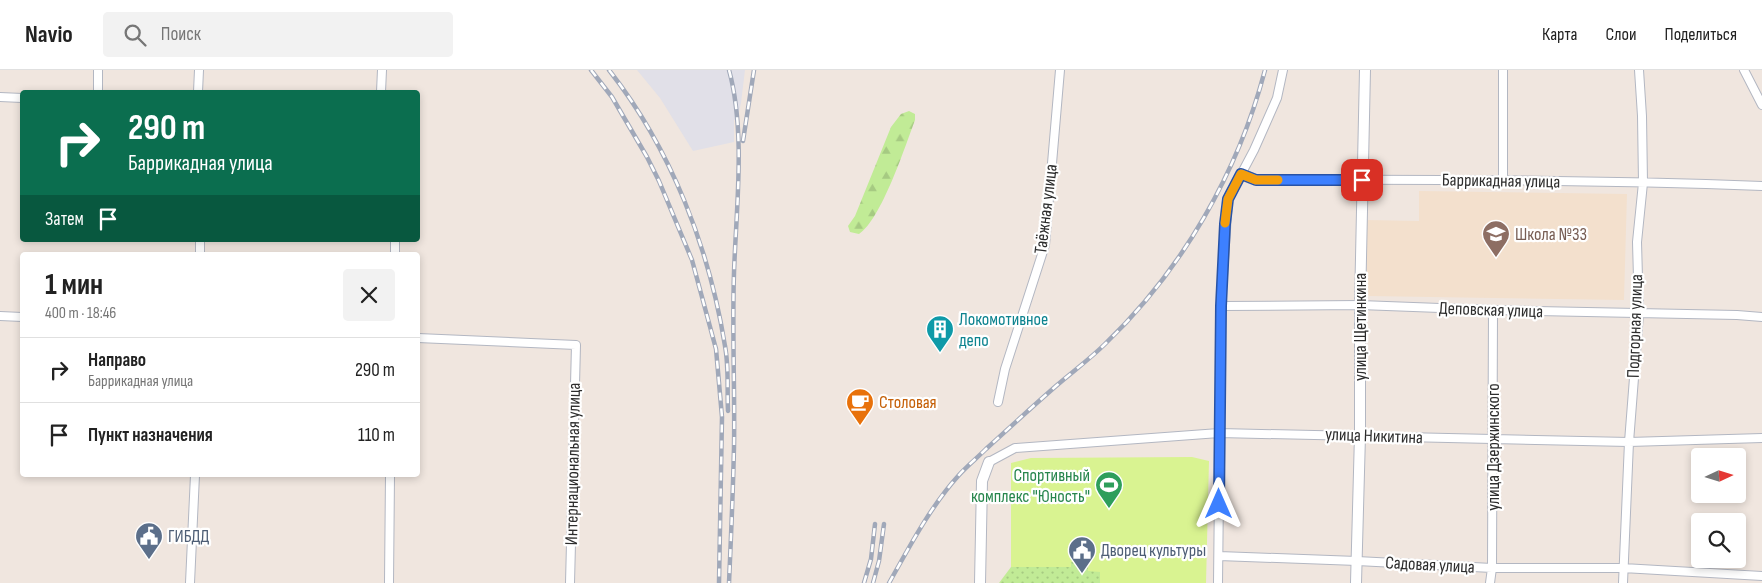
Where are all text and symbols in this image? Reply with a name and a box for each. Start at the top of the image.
search box [103,12,453,57]
text: Navio [25,20,73,49]
icon: search [121,21,149,49]
text: Поиск [161,23,201,46]
text: Карта [1542,24,1578,45]
text: Слои [1606,24,1637,45]
text: Поделиться [1665,24,1737,45]
text: 290 m [128,107,205,150]
icon: right [45,110,110,175]
text: Баррикадная улица [128,150,273,177]
pin [1341,159,1383,201]
street label: Таёжная улица [1030,163,1062,255]
icon: arrive [1348,166,1376,194]
street label: Баррикадная улица [1442,169,1560,193]
icon: arrive [94,205,122,233]
text: Затем [45,208,84,231]
school or university icon: Школа №33 [1481,219,1511,258]
place label: Школа №33 [1515,224,1587,245]
text: 1 мин [45,267,103,303]
button: close [343,269,395,321]
street label: улица Щетинкина [1350,273,1371,381]
street label: Подгорная улица [1623,274,1647,378]
street label: Деповская улица [1439,298,1543,322]
text: 400 m · 18:46 [45,304,116,323]
place label: Локомотивное депо [959,309,1048,351]
building icon: Локомотивное депо [925,314,955,353]
text: Направо [88,349,146,372]
icon: right [45,356,73,384]
text: 290 m [355,359,395,382]
text: Баррикадная улица [88,372,193,391]
street label: Интернациональная улица [561,382,585,546]
street label: улица Дзержинского [1483,383,1504,511]
cafe icon: Столовая [845,387,875,426]
place label: Столовая [879,392,937,413]
icon: arrive [45,421,73,449]
text: Пункт назначения [88,424,213,447]
text: 110 m [358,424,395,447]
street label: улица Никитина [1325,424,1423,448]
north arrow [1691,448,1746,502]
map controls [1691,448,1746,568]
place label: Спортивный комплекс "Юность" [971,465,1090,507]
sports icon: Спортивный комплекс "Юность" [1094,470,1124,509]
position arrow [1192,477,1244,529]
button: search [1691,513,1746,568]
public building icon: ГИБДД [134,521,164,560]
place label: ГИБДД [168,526,210,547]
public building icon: Дворец культуры [1067,535,1097,574]
place label: Дворец культуры [1101,540,1206,561]
street label: Садовая улица [1385,552,1475,578]

